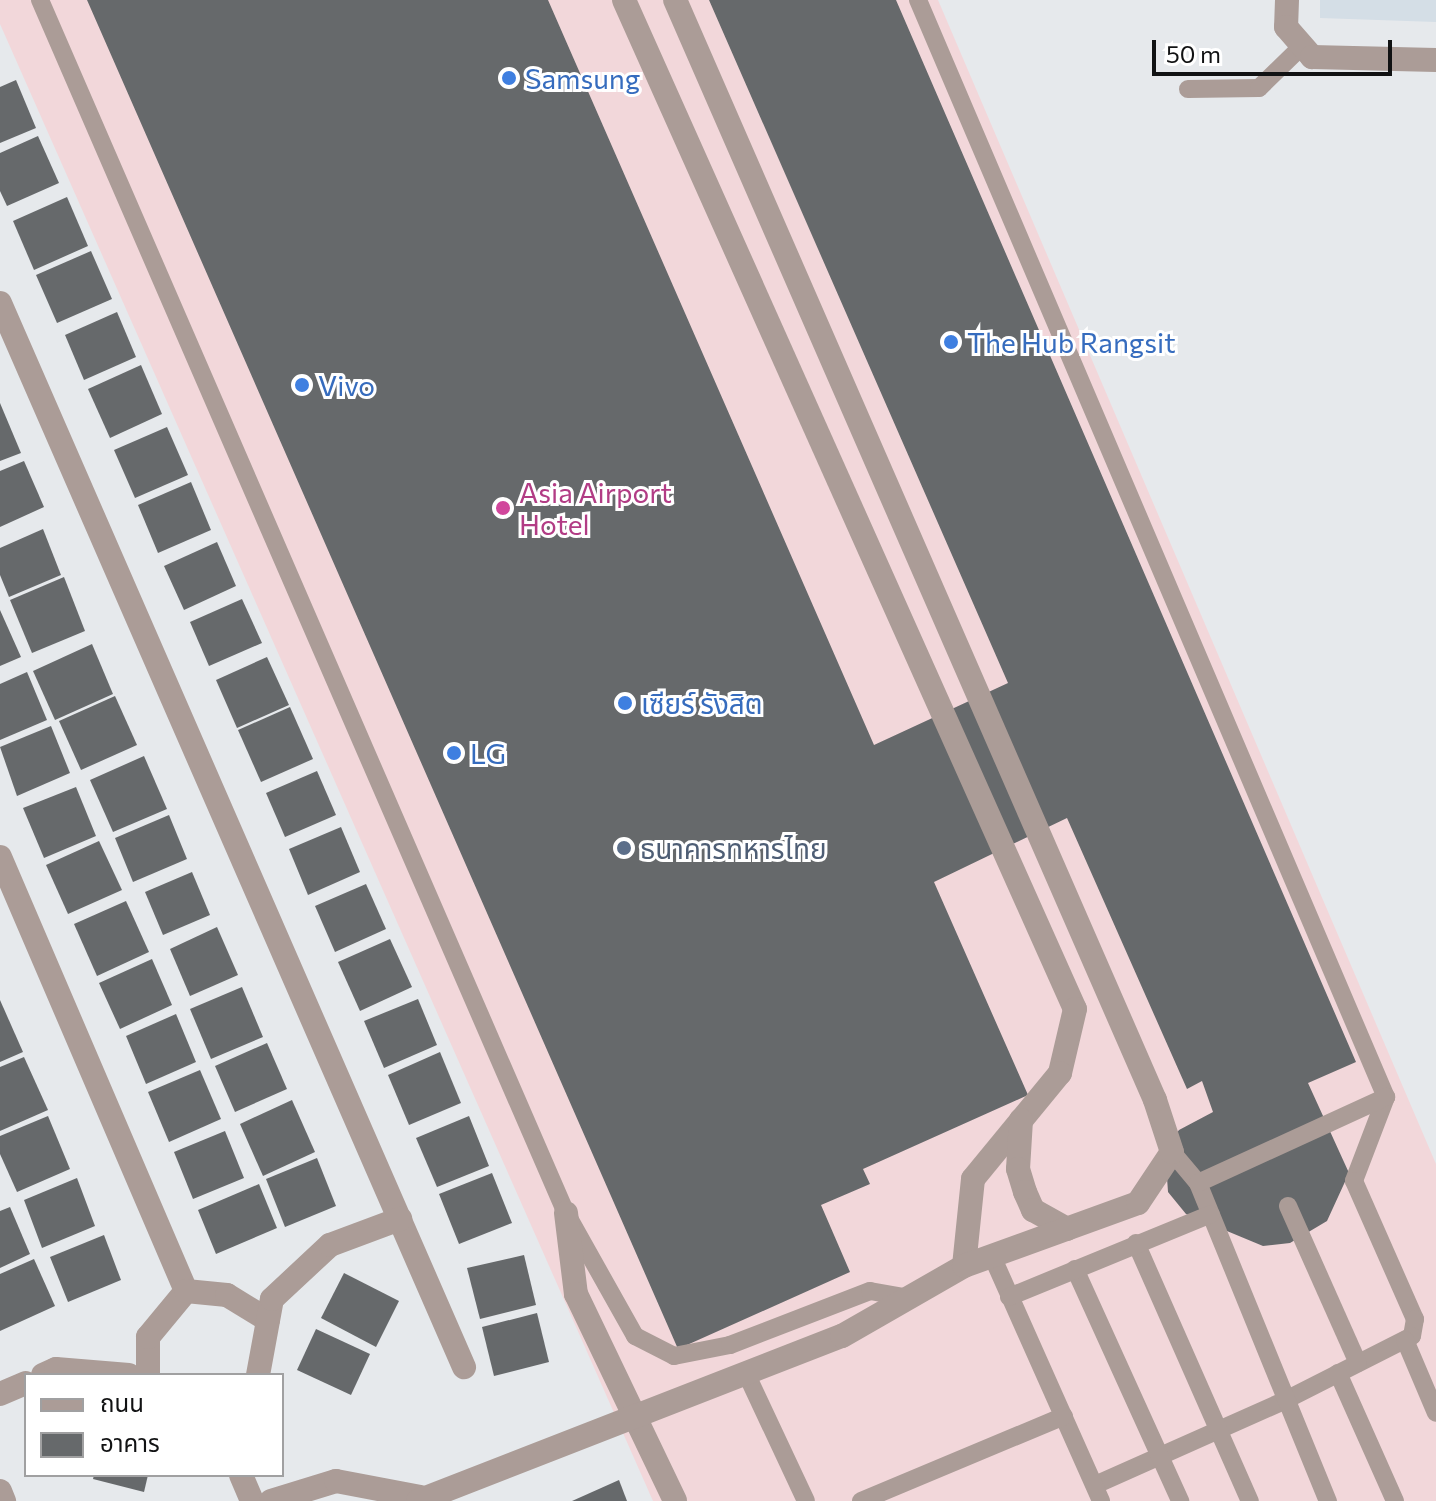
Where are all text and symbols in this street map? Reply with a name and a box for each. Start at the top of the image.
scale bar [1156,24,1396,74]
text: 50 m [1166,39,1221,68]
place label: Samsung [525,61,640,95]
marker: Samsung [500,69,518,87]
place label: The Hub Rangsit [967,325,1176,359]
marker: The Hub Rangsit [942,333,960,351]
place label: Vivo [318,368,375,402]
marker: Vivo [293,376,311,394]
place label: Asia Airport Hotel [519,475,672,541]
marker: Asia Airport Hotel [494,499,512,517]
place label: เซียร์ รังสิต [641,686,763,720]
marker: เซียร์ รังสิต [616,694,634,712]
place label: LG [470,736,506,770]
marker: LG [445,744,463,762]
place label: ธนาคารทหารไทย [640,831,827,865]
marker: ธนาคารทหารไทย [615,839,633,857]
legend [24,1373,284,1477]
text: ถนน [100,1388,144,1417]
text: อาคาร [100,1428,160,1457]

